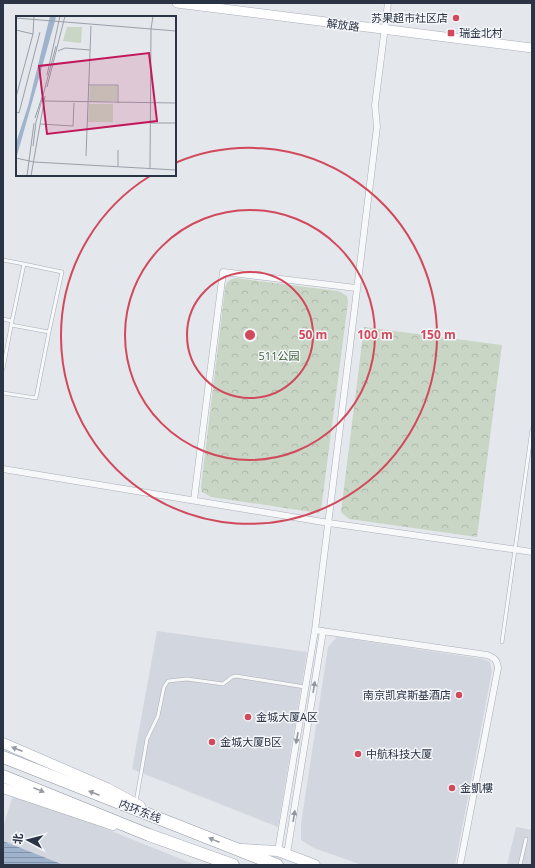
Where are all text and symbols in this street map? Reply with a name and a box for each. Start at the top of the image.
place label: 苏果超市社区店 [371,10,448,25]
marker: 苏果超市社区店 [451,13,461,23]
street label: 解放路 [326,15,360,34]
inset map [16,16,176,176]
place label: 瑞金北村 [459,25,503,40]
marker: 瑞金北村 [446,28,456,38]
text: 50 m [299,326,327,343]
text: 100 m [357,326,393,343]
text: 150 m [420,326,456,343]
centre of rings [243,328,257,342]
park label: 511公园 [259,348,299,363]
one-way arrow [311,681,317,693]
place label: 南京凯宾斯基酒店 [363,687,451,702]
marker: 南京凯宾斯基酒店 [454,690,464,700]
place label: 金城大厦A区 [256,709,318,724]
marker: 金城大厦A区 [243,712,253,722]
one-way arrow [294,732,300,744]
place label: 金城大厦B区 [220,734,282,749]
marker: 金城大厦B区 [207,737,217,747]
one-way arrow [11,745,23,751]
place label: 中航科技大厦 [366,746,432,761]
marker: 中航科技大厦 [353,749,363,759]
place label: 金凱樓 [460,780,493,795]
marker: 金凱樓 [447,783,457,793]
one-way arrow [34,788,46,794]
one-way arrow [87,789,99,795]
street label: 内环东线 [117,796,163,825]
one-way arrow [291,810,297,822]
north arrow [8,820,48,860]
text: 北 [9,832,26,845]
one-way arrow [208,837,220,843]

